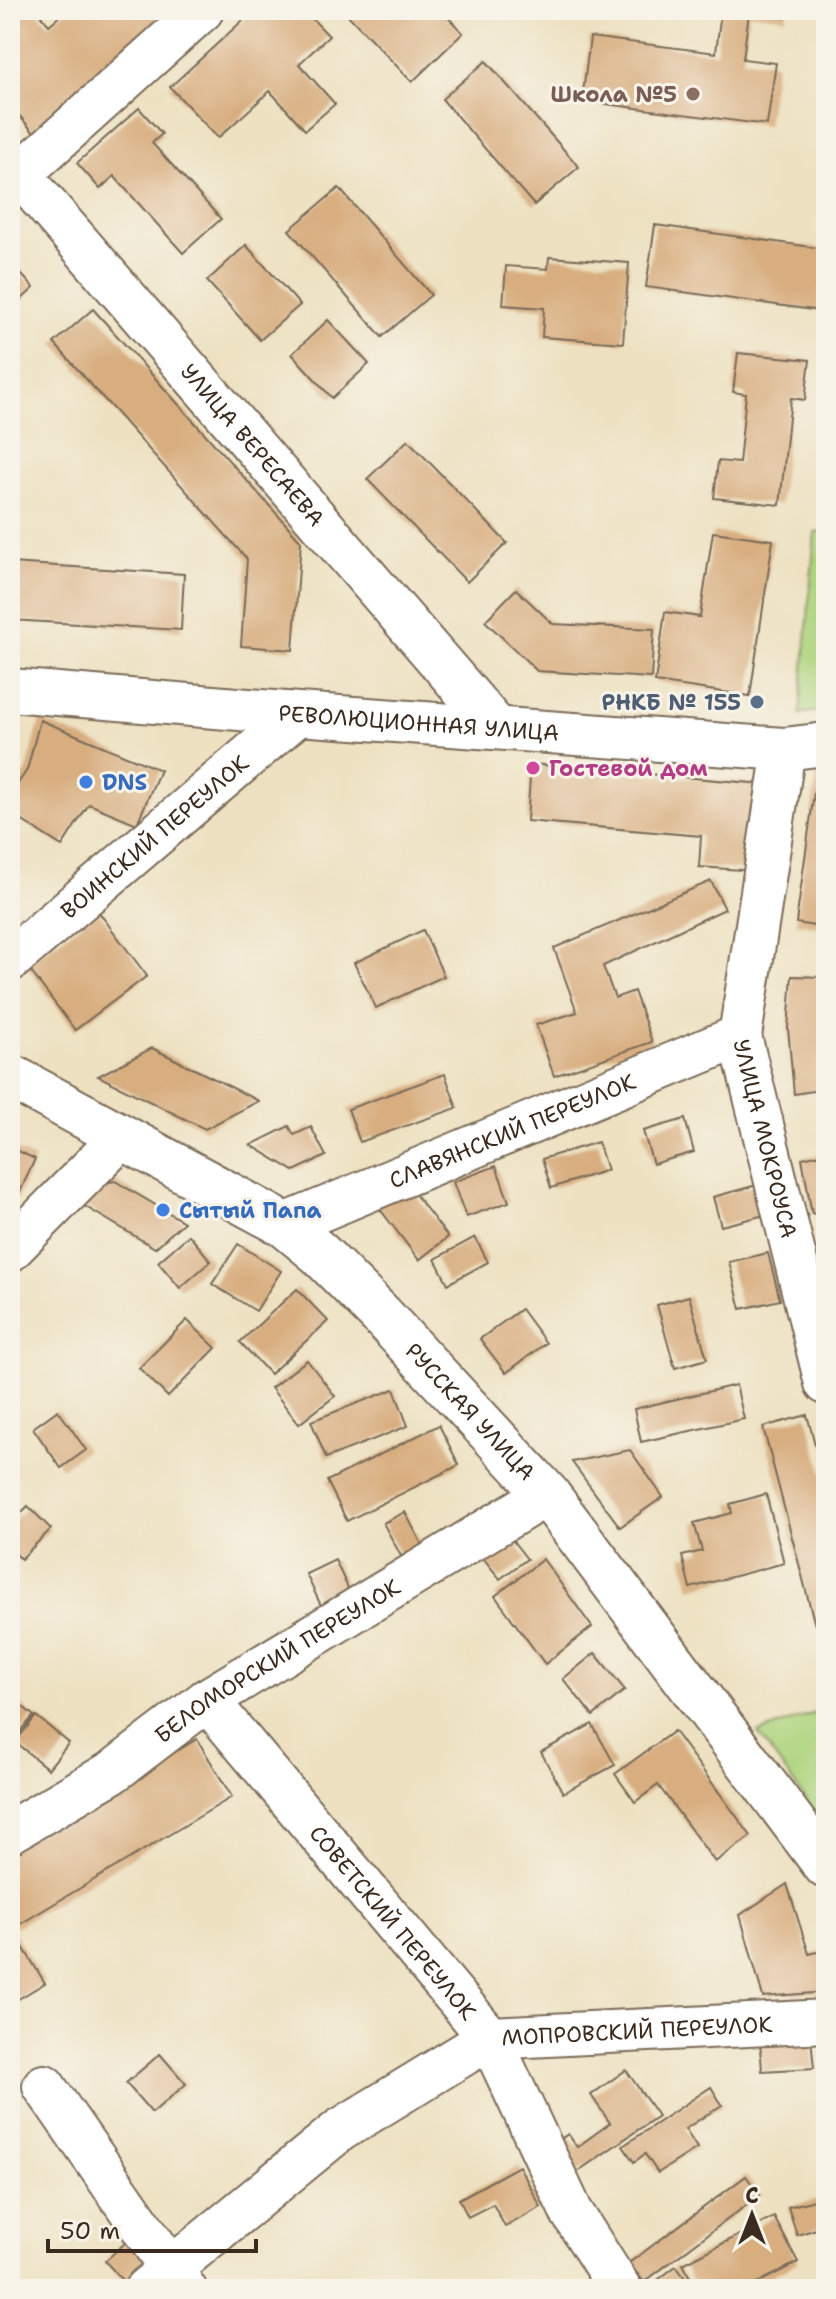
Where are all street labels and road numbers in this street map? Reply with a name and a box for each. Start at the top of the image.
street label: УЛИЦА ВЕРЕСАЕВА [174,358,331,533]
street label: РЕВОЛЮЦИОННАЯ УЛИЦА [277,698,560,748]
street label: ВОИНСКИЙ ПЕРЕУЛОК [55,749,255,925]
street label: УЛИЦА МОКРОУСА [726,1036,804,1241]
street label: СЛАВЯНСКИЙ ПЕРЕУЛОК [385,1067,640,1195]
street label: РУССКАЯ УЛИЦА [399,1337,541,1487]
street label: БЕЛОМОРСКИЙ ПЕРЕУЛОК [149,1572,406,1750]
street label: СОВЕТСКИЙ ПЕРЕУЛОК [303,1819,483,2026]
street label: МОПРОВСКИЙ ПЕРЕУЛОК [501,2010,773,2052]

